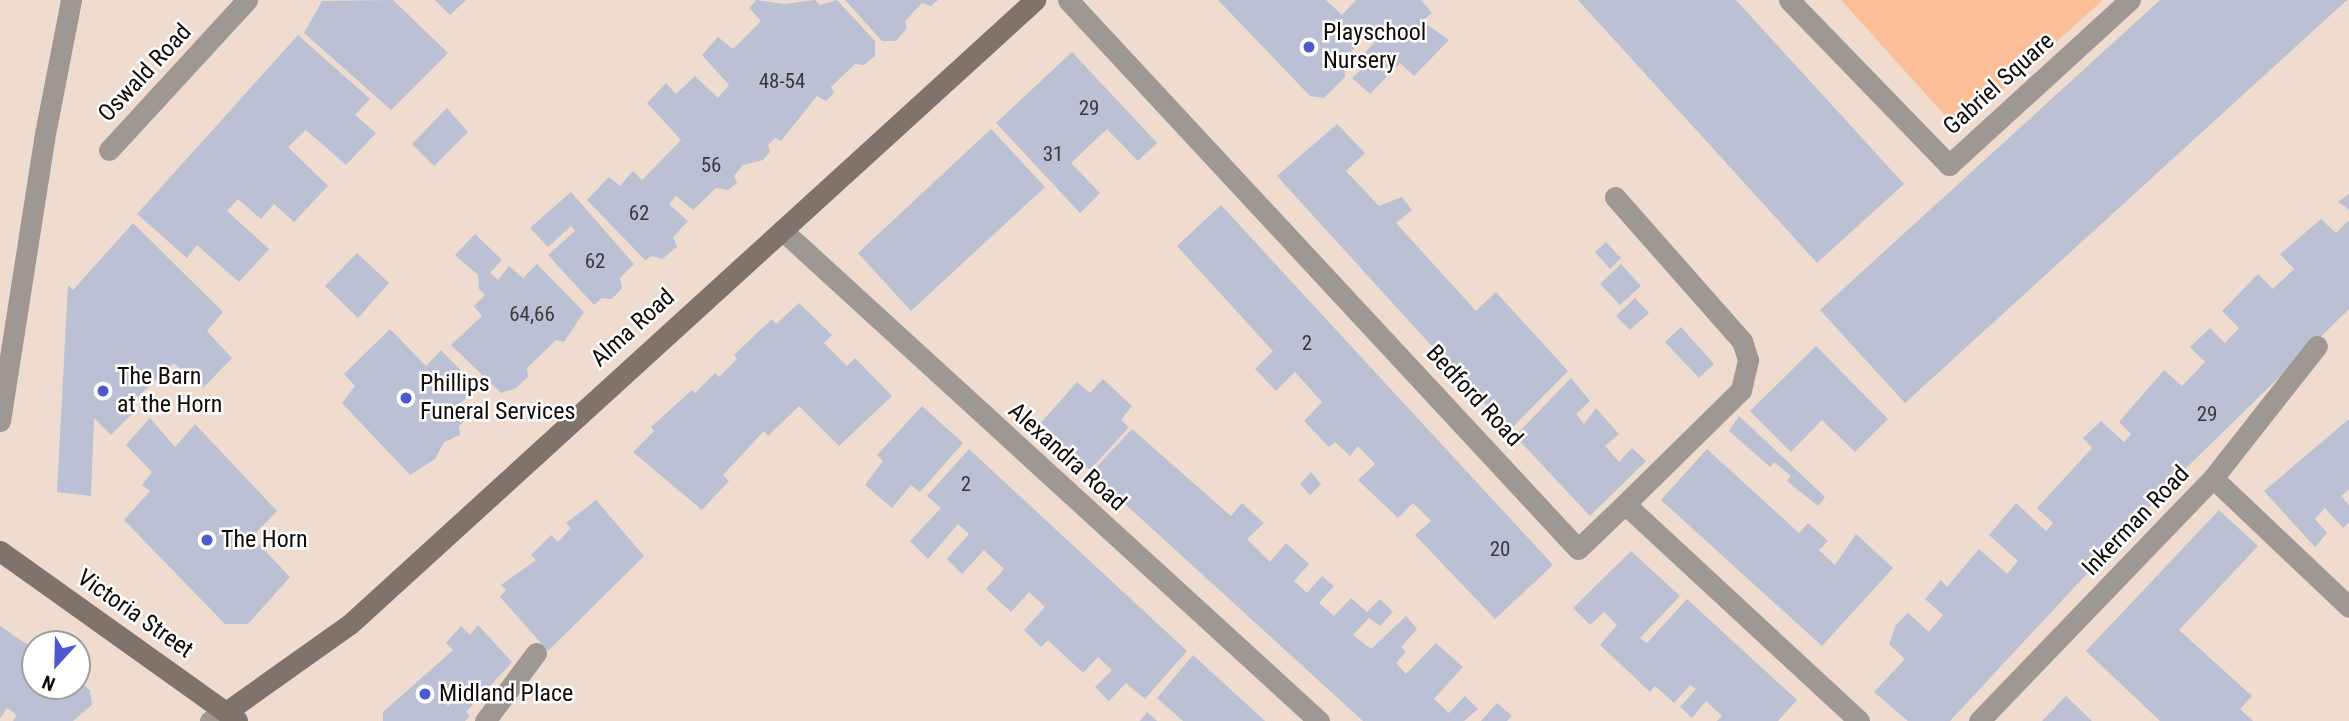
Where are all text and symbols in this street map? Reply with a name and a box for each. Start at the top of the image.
street label: Oswald Road [92,18,198,128]
place label: Playschool Nursery [1323,19,1426,75]
street label: Gabriel Square [1938,27,2060,141]
marker: Playschool Nursery [1301,39,1317,55]
house number: 48-54 [759,68,805,94]
house number: 29 [1079,95,1099,121]
house number: 31 [1043,141,1063,167]
house number: 56 [701,152,721,178]
house number: 62 [629,200,649,226]
house number: 62 [585,248,605,274]
street label: Alma Road [585,283,681,373]
house number: 64,66 [509,301,555,327]
house number: 2 [1302,330,1312,356]
street label: Bedford Road [1420,339,1528,453]
place label: The Barn at the Horn [117,363,222,419]
place label: Phillips Funeral Services [420,370,575,426]
marker: The Barn at the Horn [95,383,111,399]
marker: Phillips Funeral Services [398,390,414,406]
street label: Alexandra Road [1002,397,1132,517]
house number: 29 [2197,401,2217,427]
street label: Inkerman Road [2076,460,2196,582]
house number: 2 [961,471,971,497]
place label: The Horn [221,526,308,554]
marker: The Horn [199,532,215,548]
house number: 20 [1490,536,1510,562]
street label: Victoria Street [71,563,199,665]
north arrow [21,630,91,700]
text: N [39,670,58,696]
place label: Midland Place [439,680,573,708]
marker: Midland Place [417,686,433,702]

